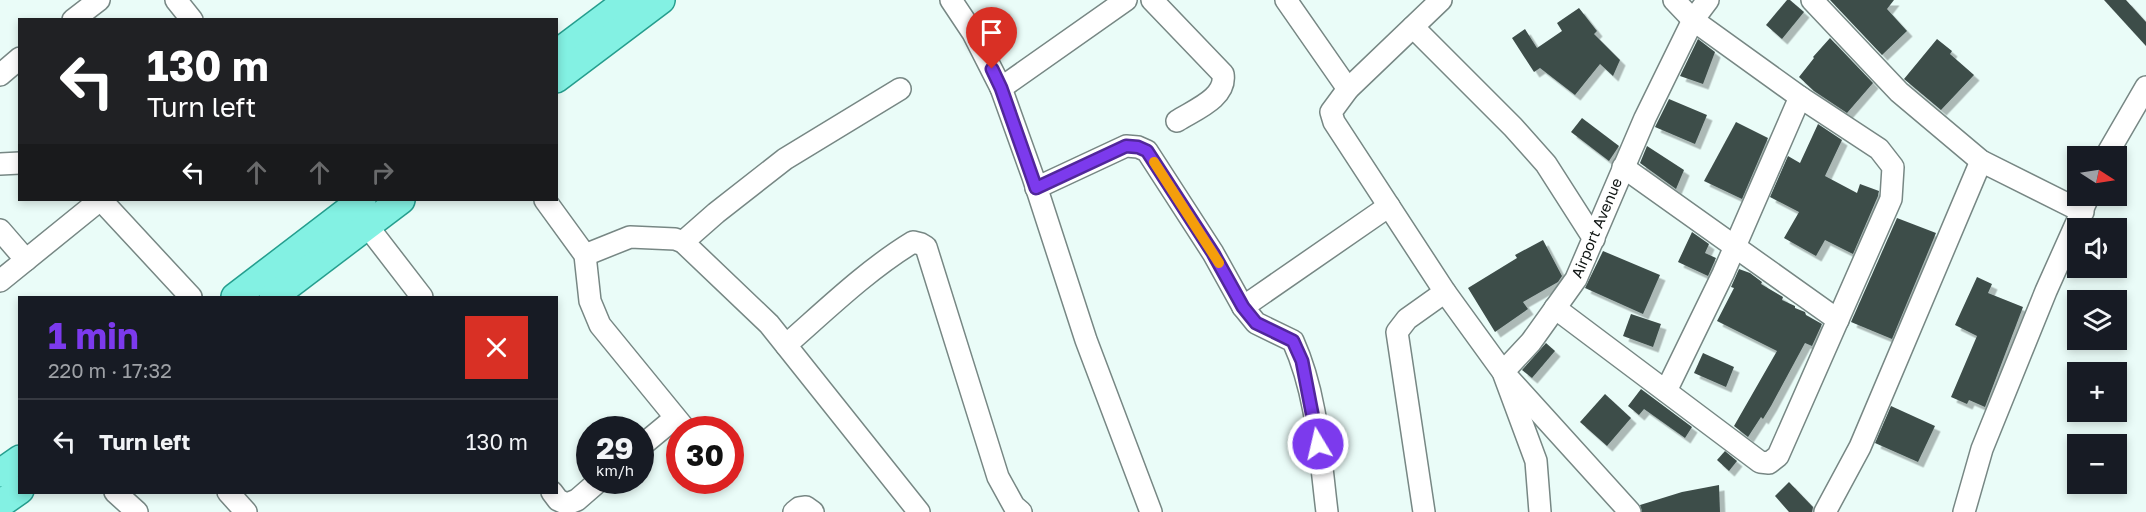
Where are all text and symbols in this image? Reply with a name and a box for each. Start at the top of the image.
pin [966,7,1017,69]
icon: arrive [975,16,1008,49]
text: 130 m [147,40,269,90]
icon: left [48,42,126,120]
text: Turn left [147,91,256,123]
north arrow [2067,146,2127,206]
map controls [2067,146,2127,494]
icon: left [177,156,210,189]
icon: ahead [240,156,273,189]
icon: ahead [303,156,336,189]
icon: right [366,156,399,189]
street label: Airport Avenue [1567,175,1625,280]
button: sound [2067,218,2127,278]
button: layers [2067,290,2127,350]
text: 1 min [48,314,139,357]
button: close [465,316,528,379]
text: 220 m · 17:32 [48,358,172,382]
button: + [2067,362,2127,422]
position arrow [1286,412,1350,476]
speed limit sign: 30 [666,416,744,494]
icon: left [48,425,81,458]
text: Turn left [99,428,190,455]
text: 130 m [466,428,528,455]
text: 29 [596,430,634,466]
button: − [2067,434,2127,494]
text: km/h [596,461,634,479]

